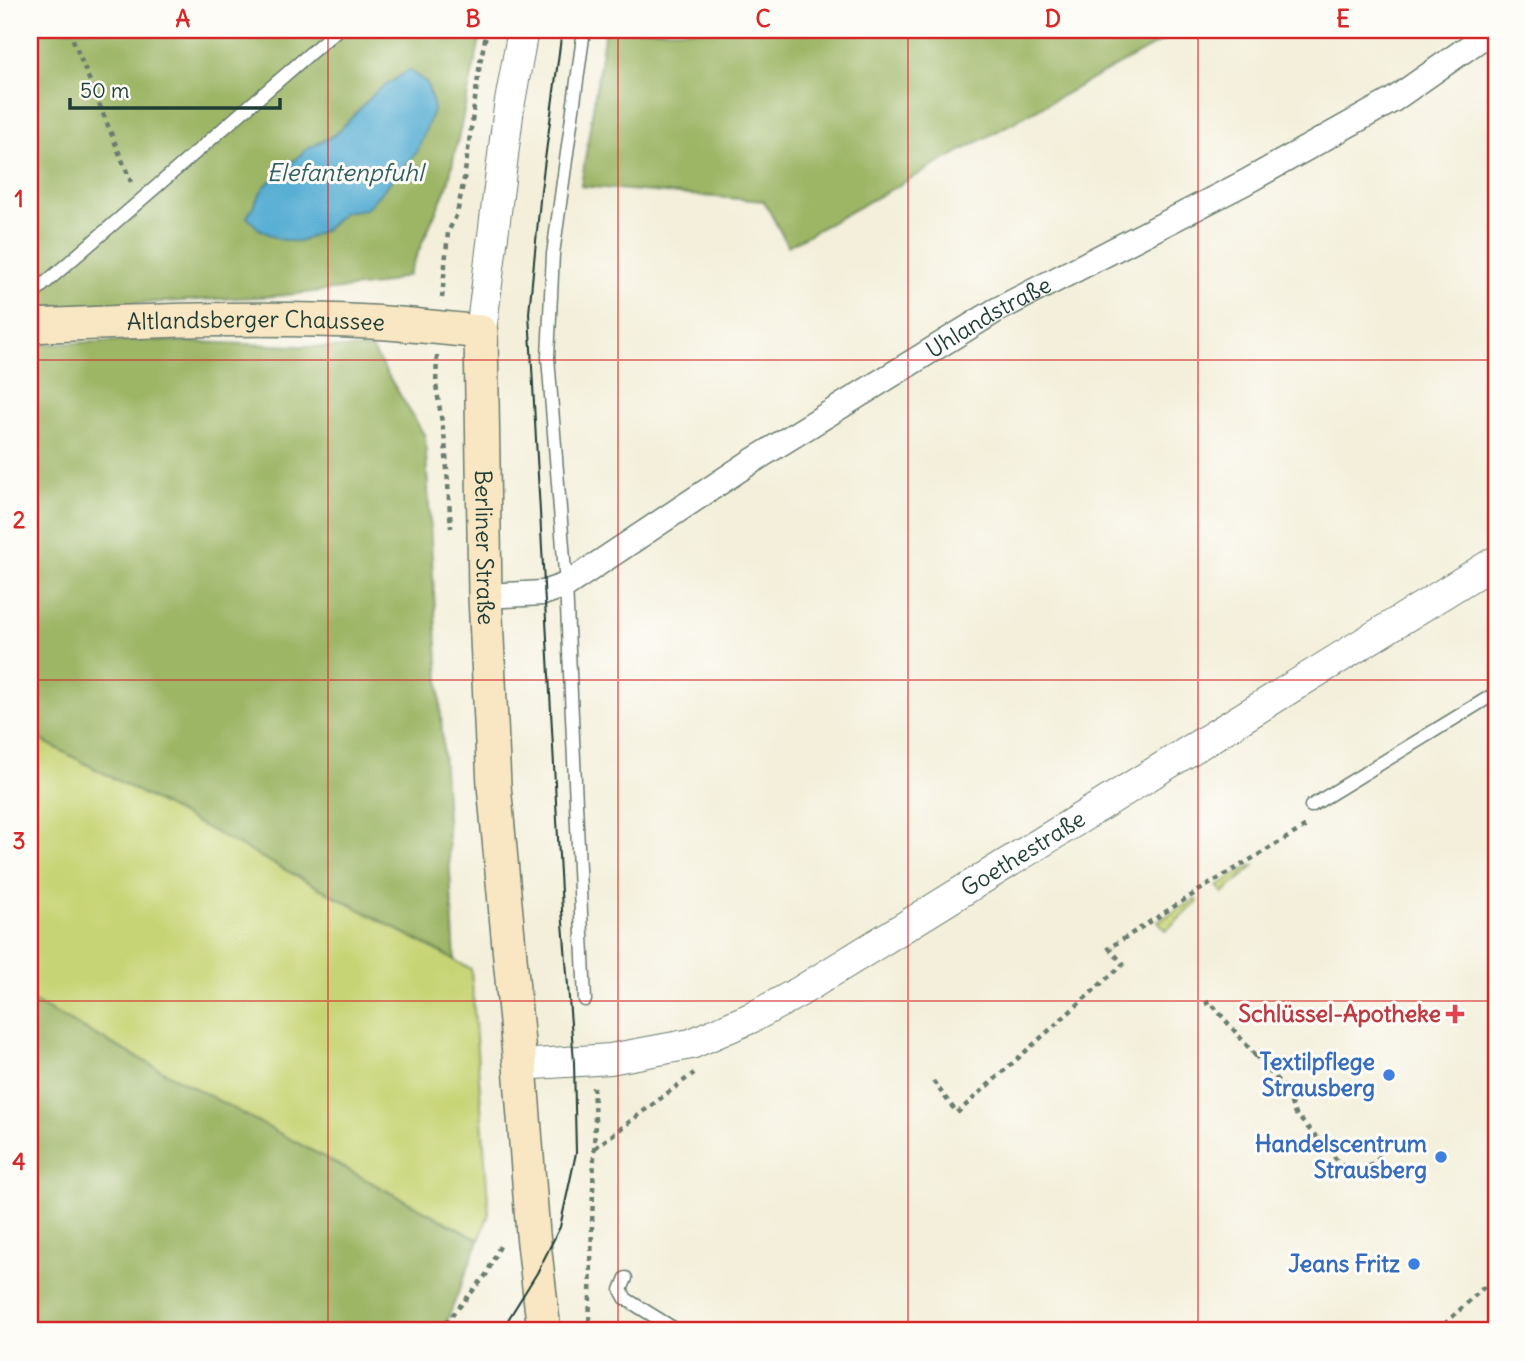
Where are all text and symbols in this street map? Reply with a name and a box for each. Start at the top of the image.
text: A [176,4,191,33]
text: B [465,4,481,33]
text: C [755,4,771,33]
text: D [1045,4,1061,33]
text: E [1336,4,1350,33]
scale bar [70,66,280,110]
text: 50 m [80,77,129,104]
water label: Elefantenpfuhl [267,157,427,187]
text: 1 [14,184,24,213]
street label: Uhlandstraße [921,270,1056,364]
street label: Altlandsberger Chaussee [126,304,386,337]
street label: Berliner Straße [469,470,501,626]
text: 2 [13,505,26,534]
street label: Goethestraße [955,804,1090,902]
text: 3 [12,826,26,855]
place label: Schlüssel-Apotheke [1238,999,1441,1028]
marker: Schlüssel-Apotheke [1447,1006,1463,1022]
place label: Textilpflege Strausberg [1260,1047,1375,1102]
marker: Textilpflege Strausberg [1381,1067,1397,1083]
place label: Handelscentrum Strausberg [1255,1129,1427,1184]
text: 4 [12,1147,26,1176]
marker: Handelscentrum Strausberg [1433,1149,1449,1165]
place label: Jeans Fritz [1288,1249,1400,1278]
marker: Jeans Fritz [1406,1256,1422,1272]

